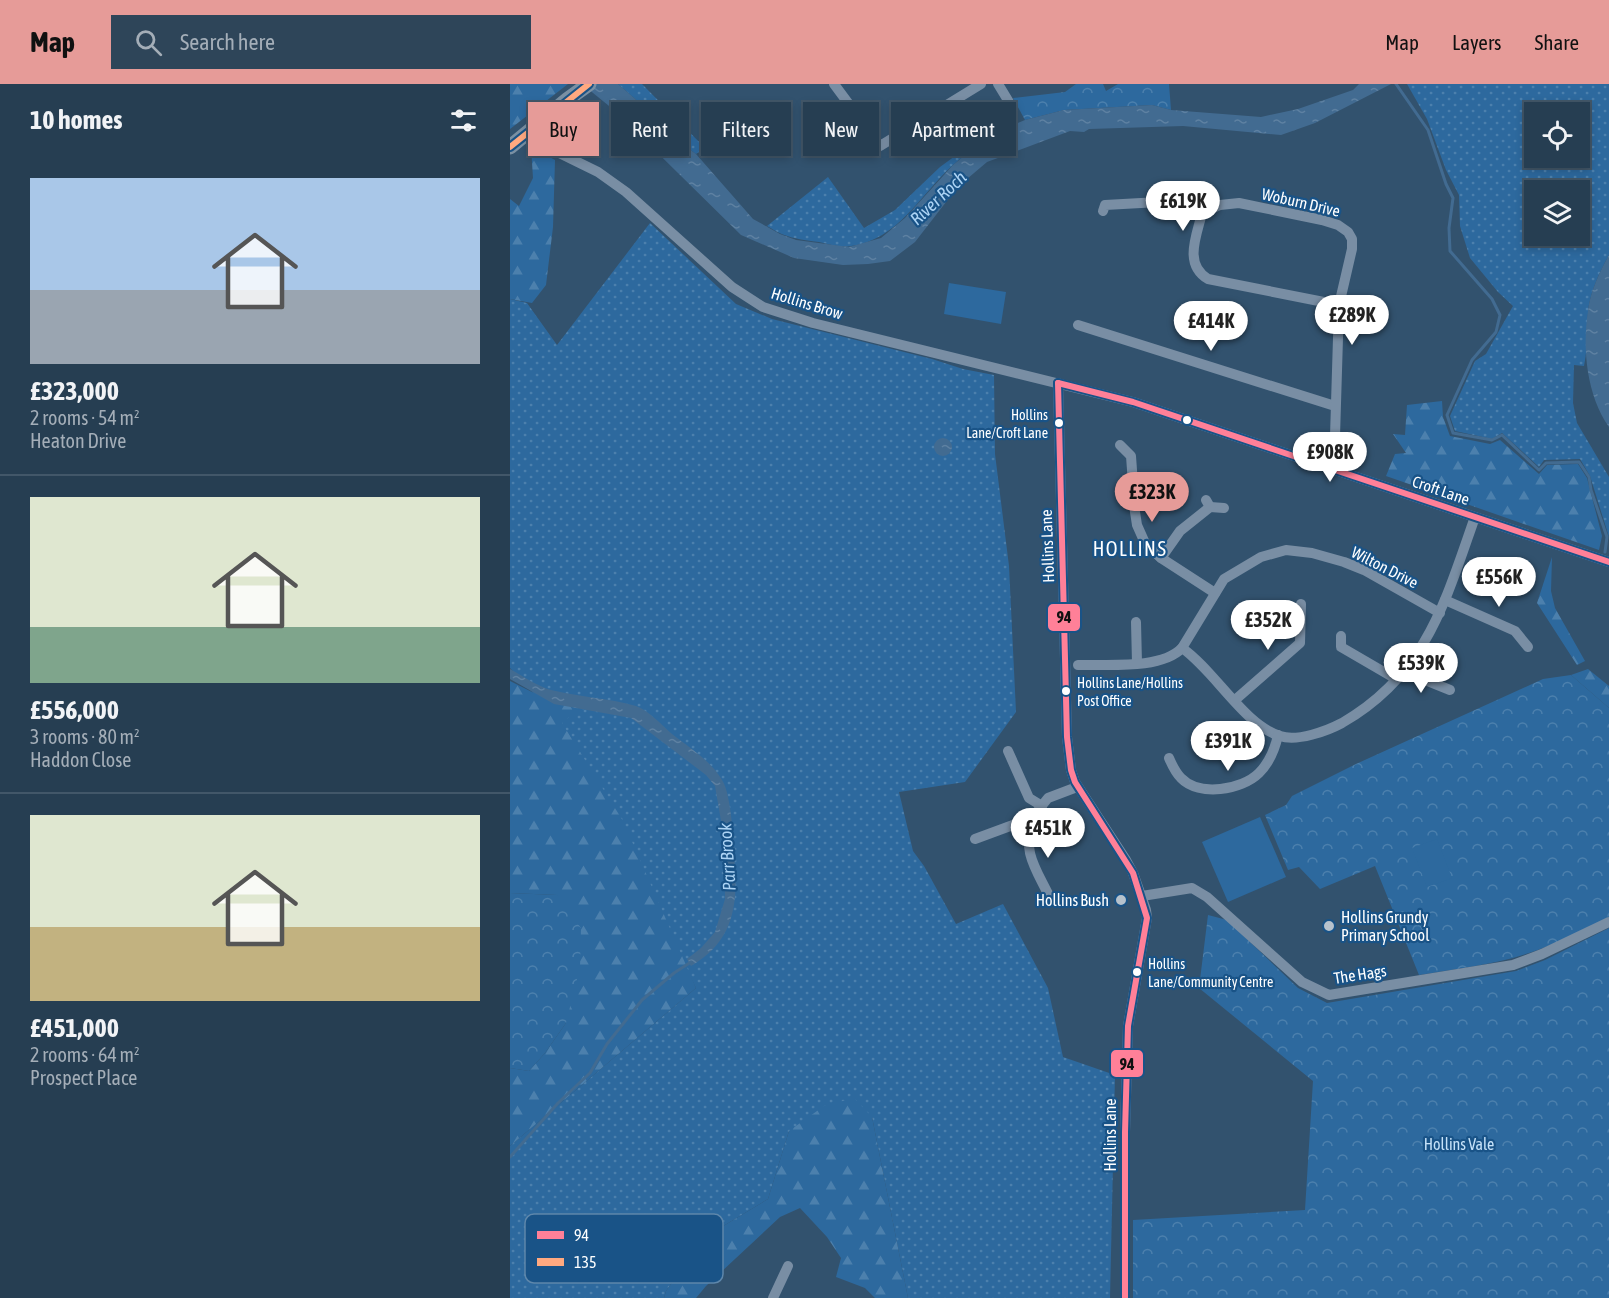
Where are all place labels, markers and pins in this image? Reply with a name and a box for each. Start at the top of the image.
pin: £619K [1141,181,1225,232]
pin: £289K [1310,295,1394,346]
pin: £414K [1169,301,1253,352]
place label: Hollins Lane/Croft Lane [966,407,1048,441]
unlabelled marker [1181,414,1193,426]
marker: Hollins Lane/Croft Lane [1053,417,1065,429]
pin: £908K [1288,432,1372,483]
pin: £323K [1110,472,1194,523]
pin: £556K [1457,557,1541,608]
pin: £352K [1226,600,1310,651]
pin: £539K [1379,643,1463,694]
place label: Hollins Lane/Hollins Post Office [1077,675,1183,709]
marker: Hollins Lane/Hollins Post Office [1060,685,1072,697]
pin: £391K [1186,721,1270,772]
pin: £451K [1006,808,1090,859]
place label: Hollins Bush [1036,891,1109,909]
marker: Hollins Bush [1114,893,1128,907]
place label: Hollins Grundy Primary School [1341,908,1430,945]
marker: Hollins Grundy Primary School [1322,919,1336,933]
place label: Hollins Lane/Community Centre [1148,956,1273,990]
marker: Hollins Lane/Community Centre [1131,966,1143,978]

